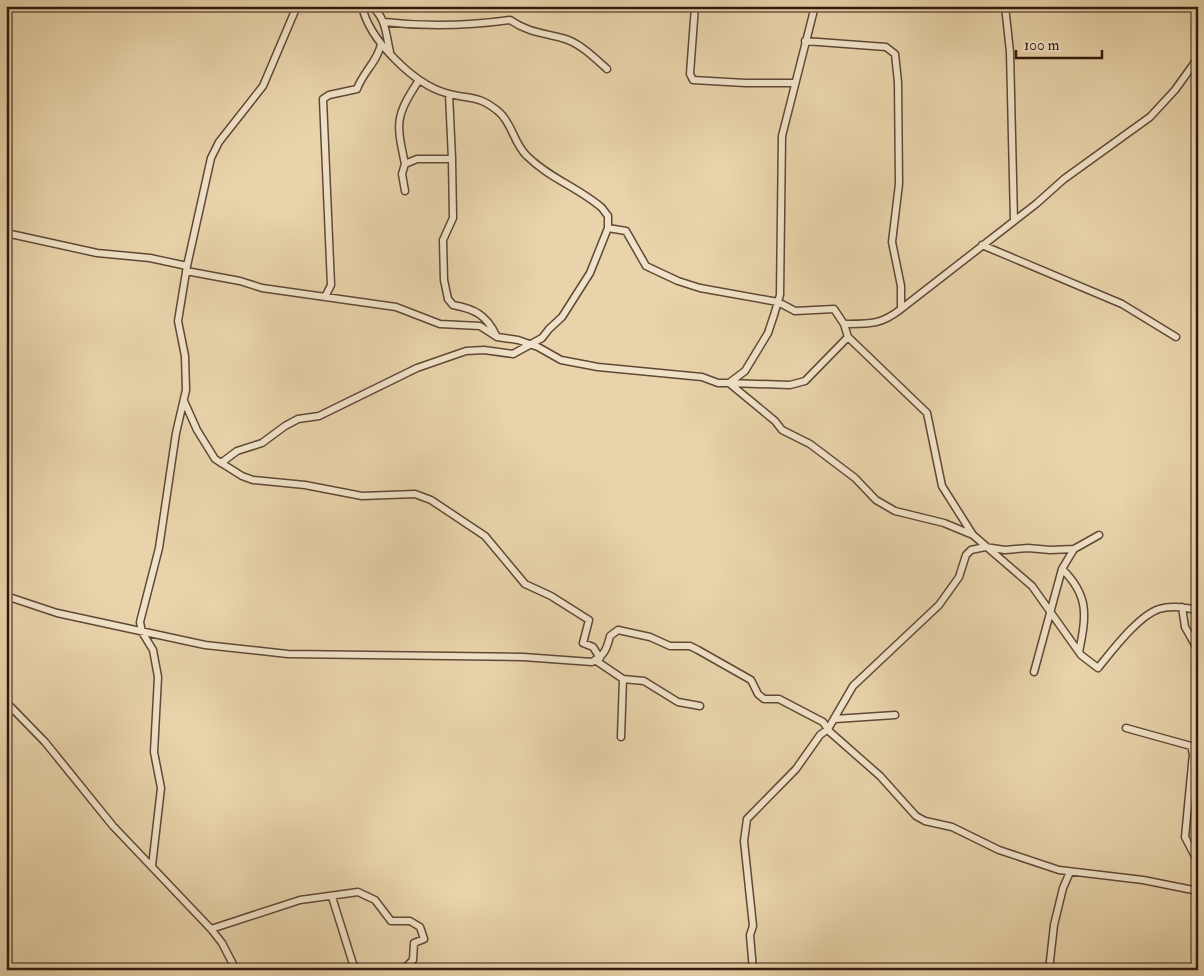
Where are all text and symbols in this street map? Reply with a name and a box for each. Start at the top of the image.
scale bar [1016,28,1103,60]
text: 100 m [1024,36,1060,55]

